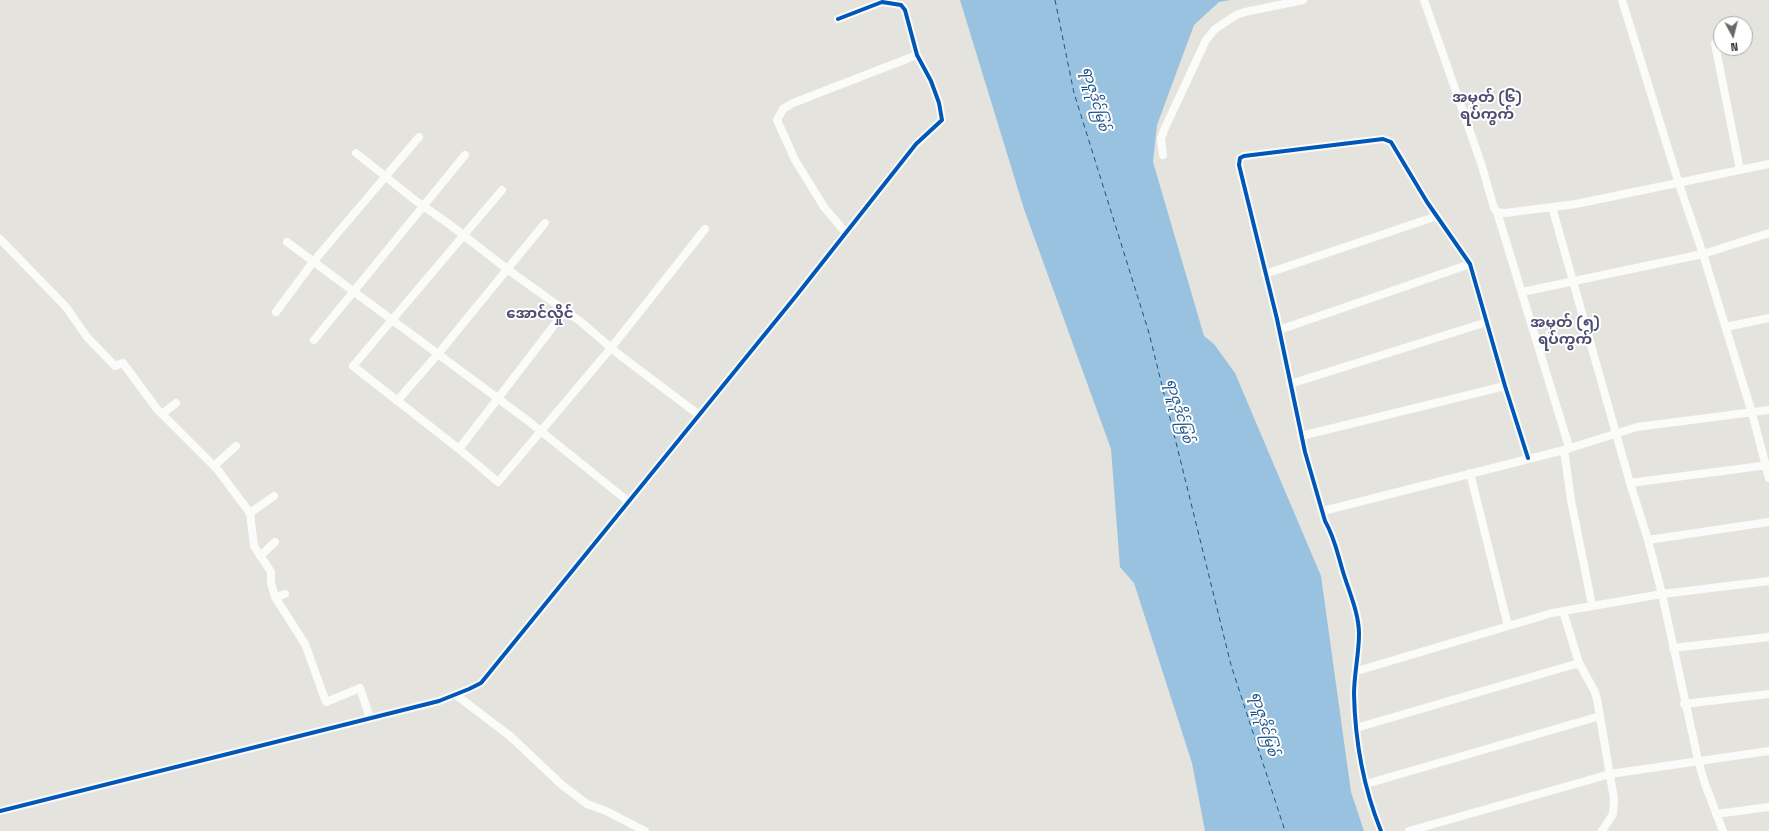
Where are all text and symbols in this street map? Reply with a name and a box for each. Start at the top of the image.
north arrow [1713,16,1753,56]
text: N [1730,40,1739,54]
water label: ရာဇူဒိုင်မြစ် [1078,65,1112,133]
district label: အမှတ် (၆) ရပ်ကွက် [1452,89,1522,124]
district label: အောင်လှိုင် [506,305,574,323]
district label: အမှတ် (၅) ရပ်ကွက် [1530,314,1600,349]
water label: ရာဇူဒိုင်မြစ် [1162,377,1196,445]
water label: ရာဇူဒိုင်မြစ် [1247,690,1281,758]

